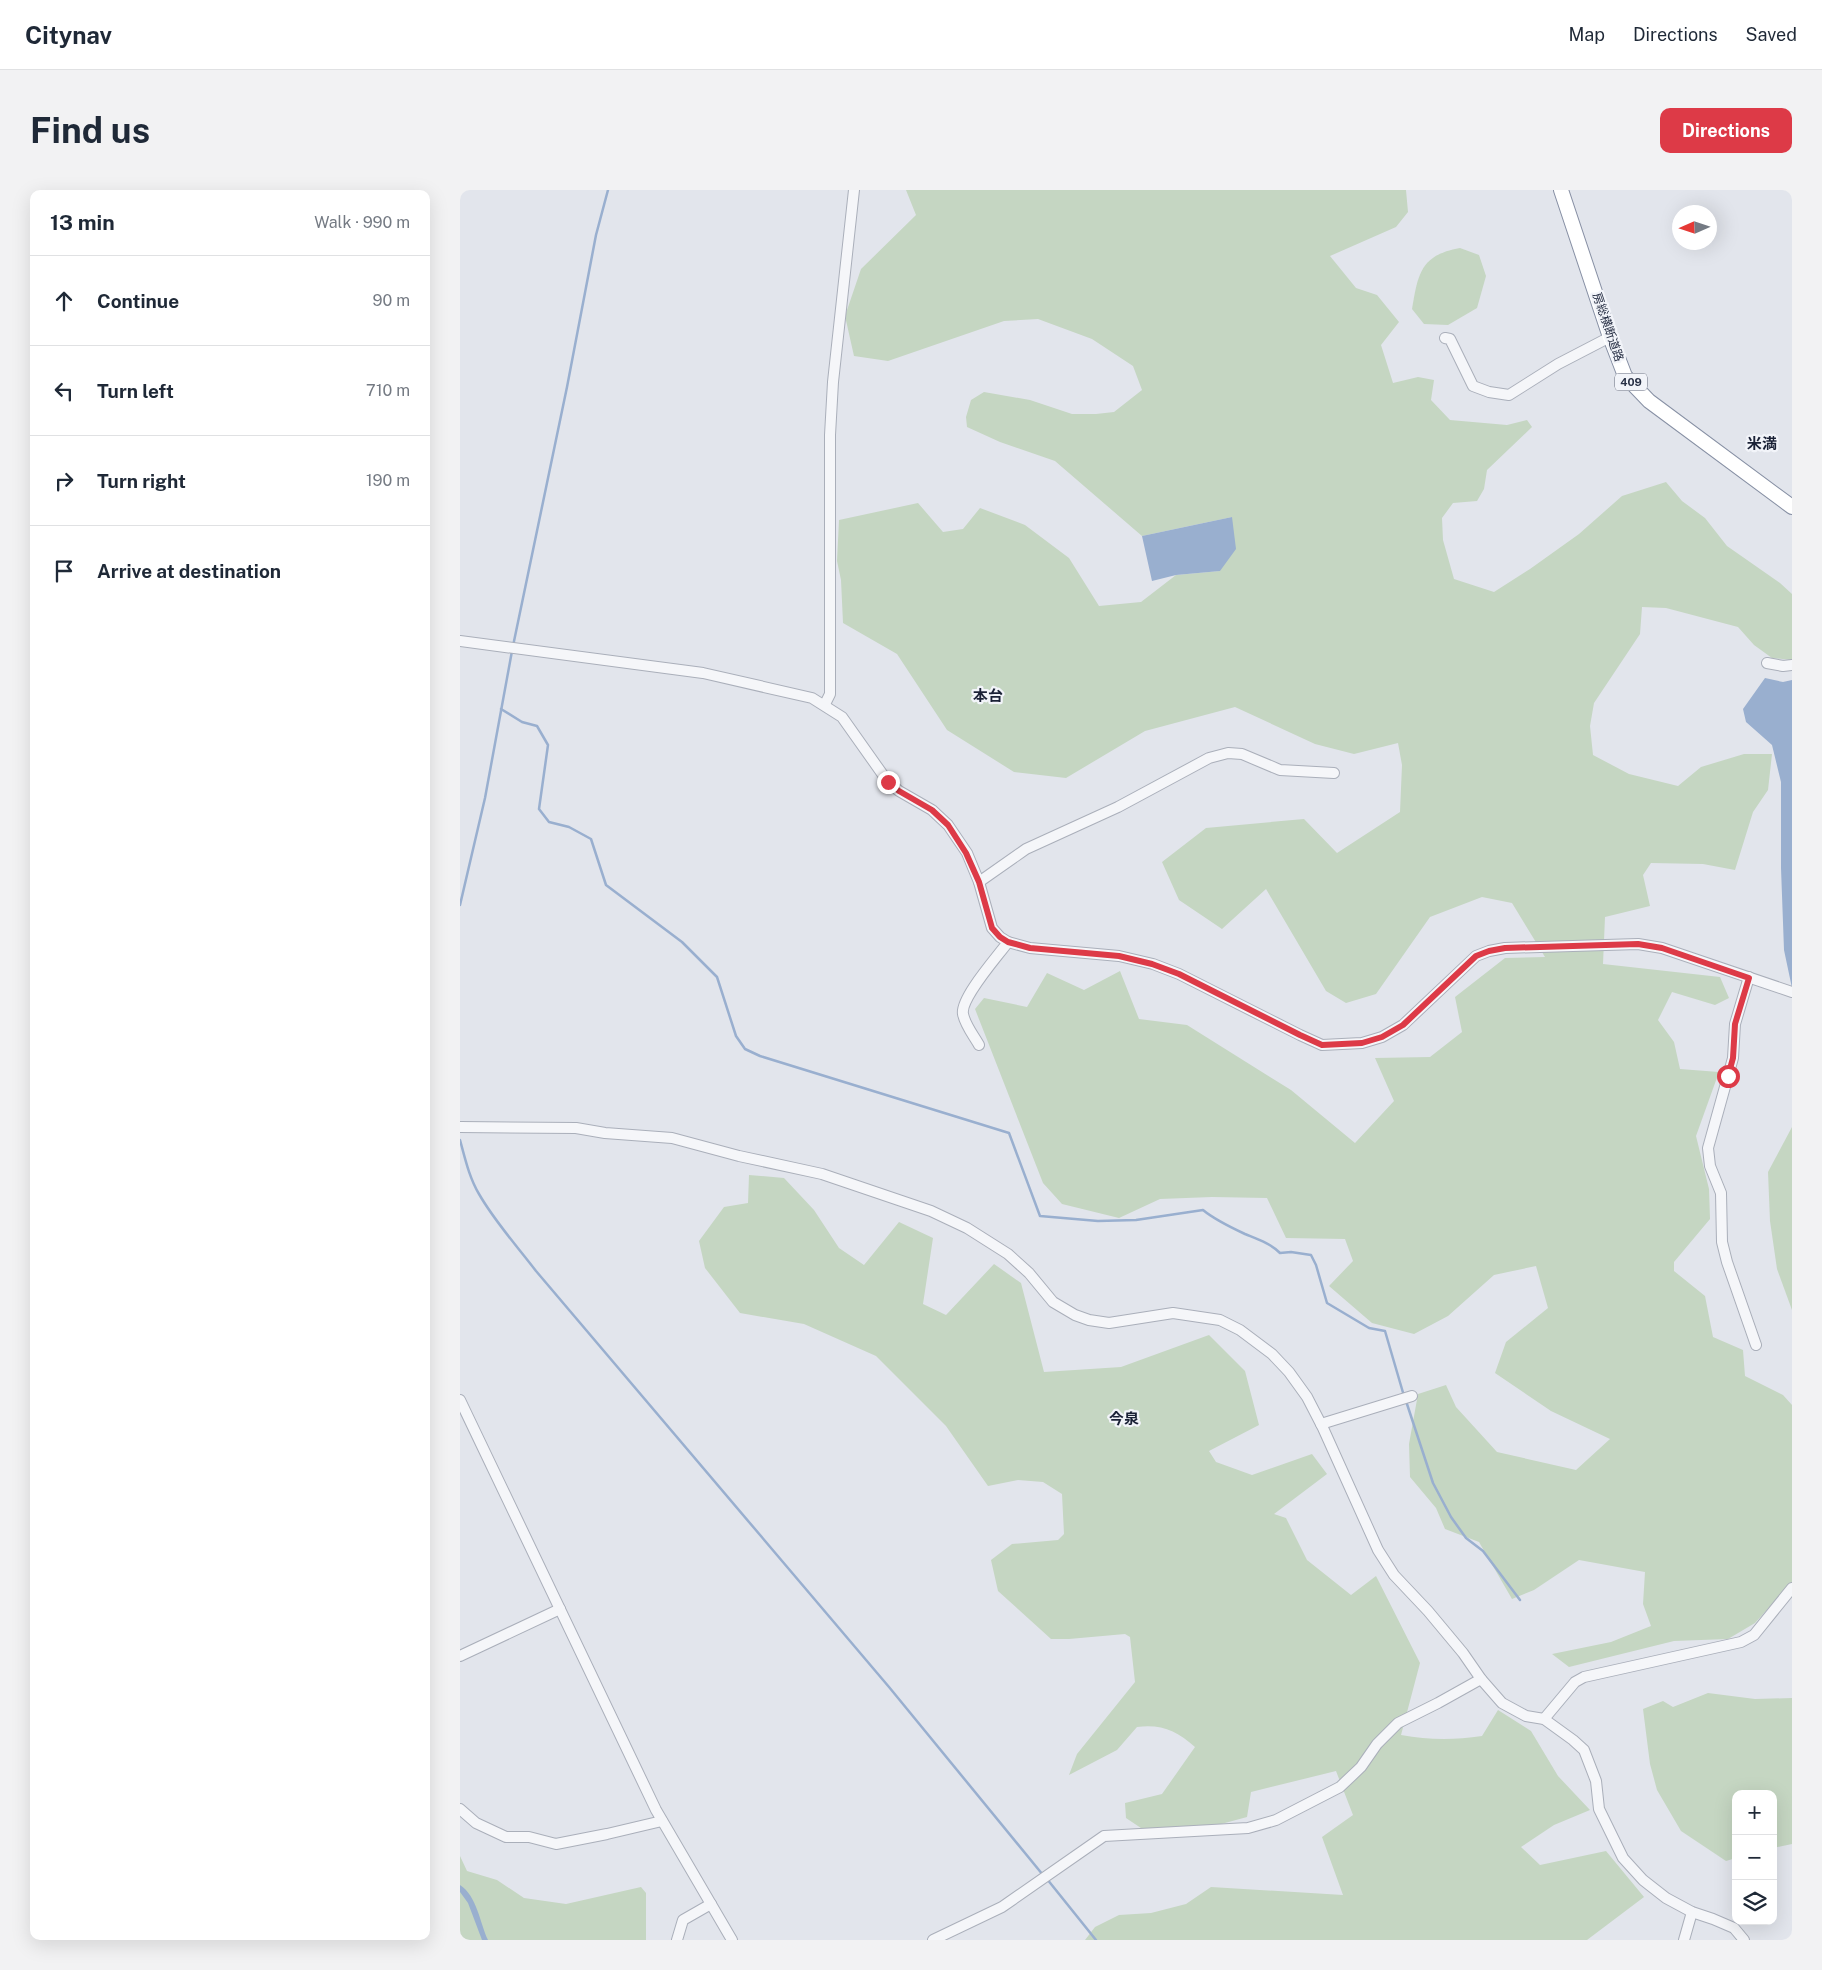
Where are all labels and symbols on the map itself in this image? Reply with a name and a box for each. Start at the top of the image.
north arrow [1672,205,1717,250]
street label: 房総横断道路 [1590,291,1626,363]
road number: 409 [1615,373,1647,390]
district label: 米満 [1747,435,1777,452]
district label: 本台 [973,687,1003,704]
route end [877,771,900,794]
route start [1717,1065,1740,1088]
district label: 今泉 [1109,1410,1139,1427]

